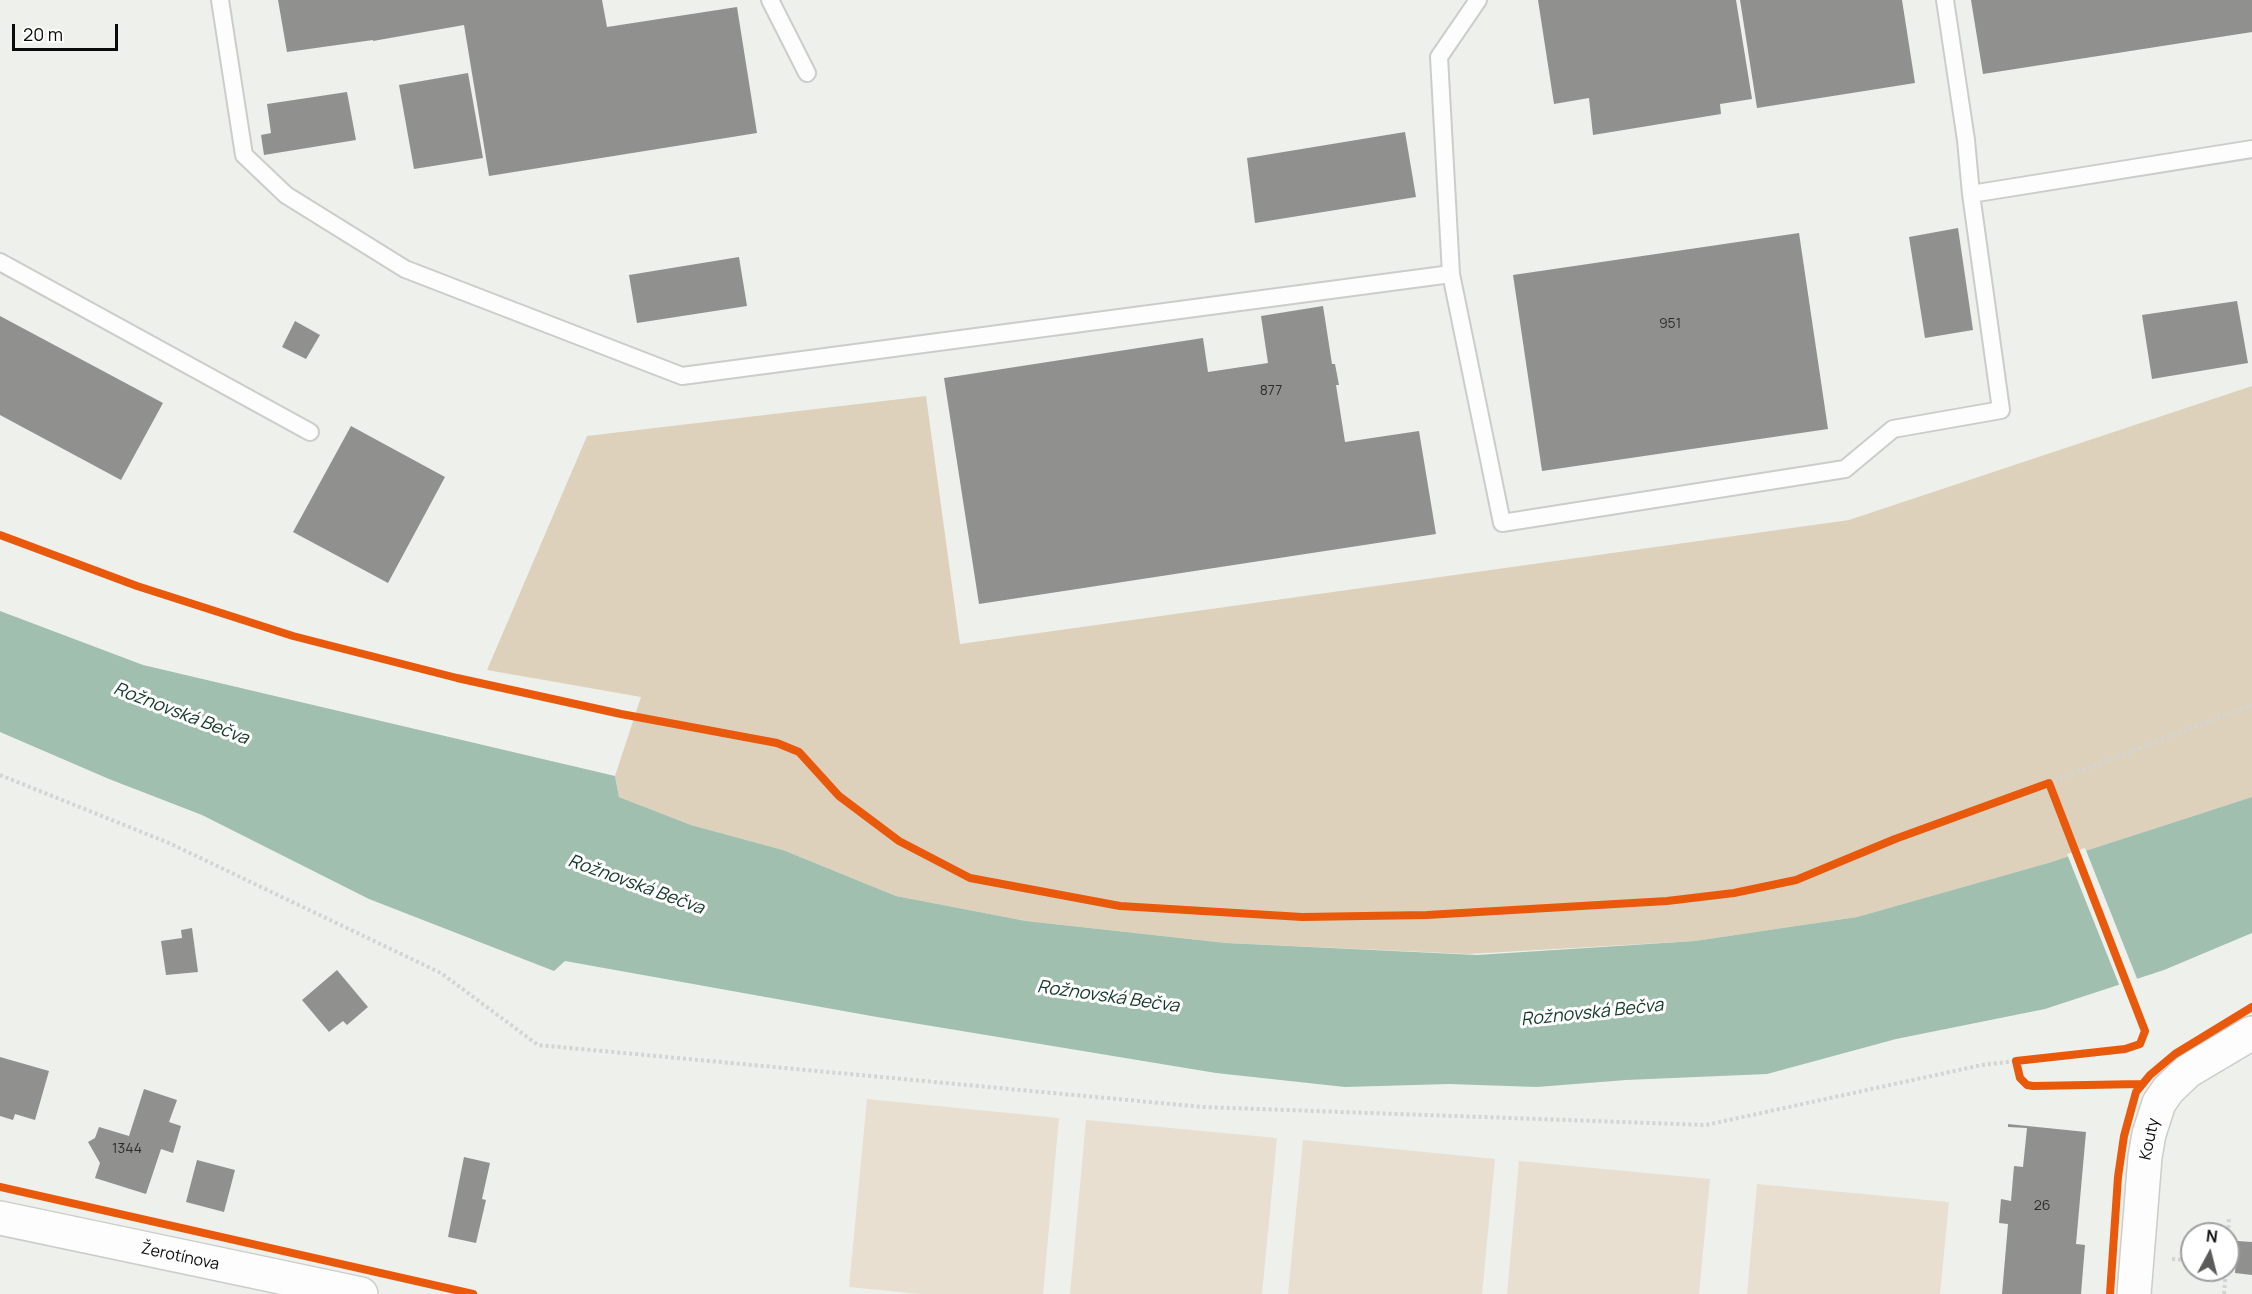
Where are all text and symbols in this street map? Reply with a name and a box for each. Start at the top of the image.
scale bar [15,12,122,50]
text: 20 m [23,22,63,46]
house number: 951 [1659,316,1681,332]
house number: 877 [1260,383,1282,399]
water label: Rožnovská Bečva [110,678,252,750]
water label: Rožnovská Bečva [565,850,707,920]
water label: Rožnovská Bečva [1036,976,1180,1018]
water label: Rožnovská Bečva [1520,995,1664,1031]
street label: Kouty [2136,1116,2164,1162]
house number: 1344 [112,1141,142,1157]
house number: 26 [2034,1198,2050,1214]
north arrow [2180,1222,2240,1282]
text: N [2205,1225,2219,1248]
street label: Žerotínova [139,1239,221,1275]

